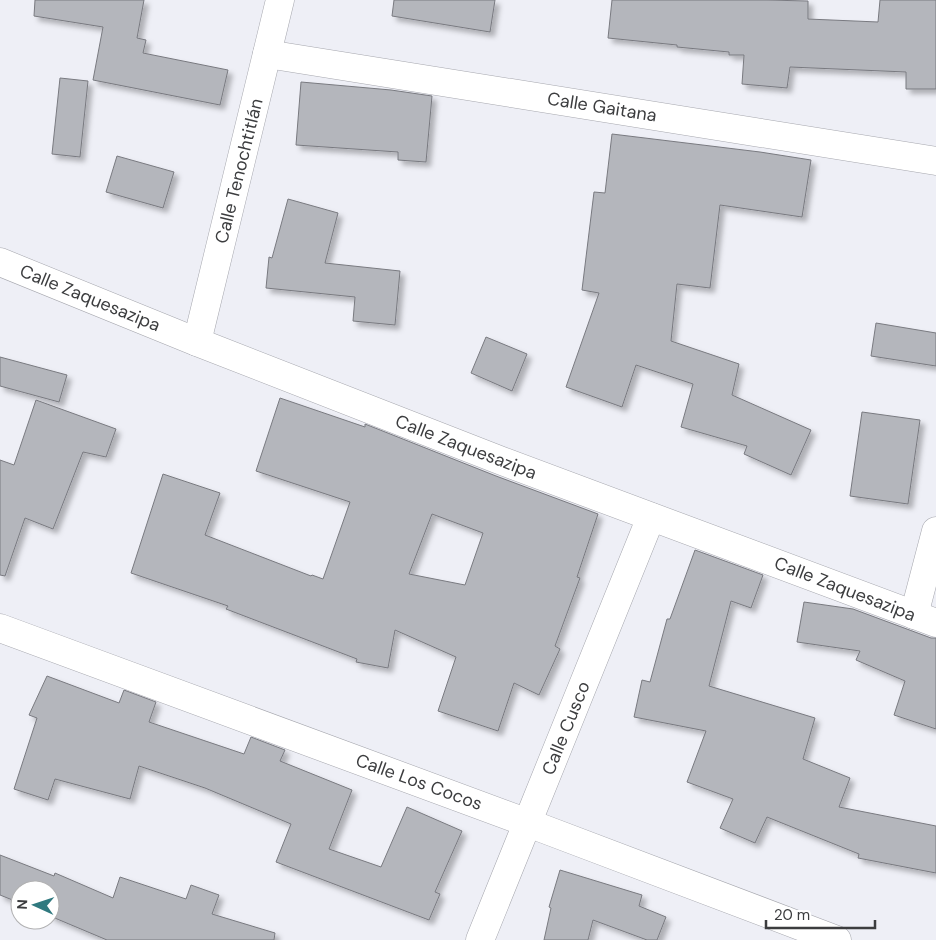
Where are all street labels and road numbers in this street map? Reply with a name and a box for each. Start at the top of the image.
street label: Calle Gaitana [546,87,658,127]
street label: Calle Tenochtitlán [209,96,269,246]
street label: Calle Zaquesazipa [16,259,164,337]
street label: Calle Zaquesazipa [392,409,540,485]
street label: Calle Zaquesazipa [771,551,919,627]
street label: Calle Cusco [536,678,596,778]
street label: Calle Los Cocos [352,748,486,816]

